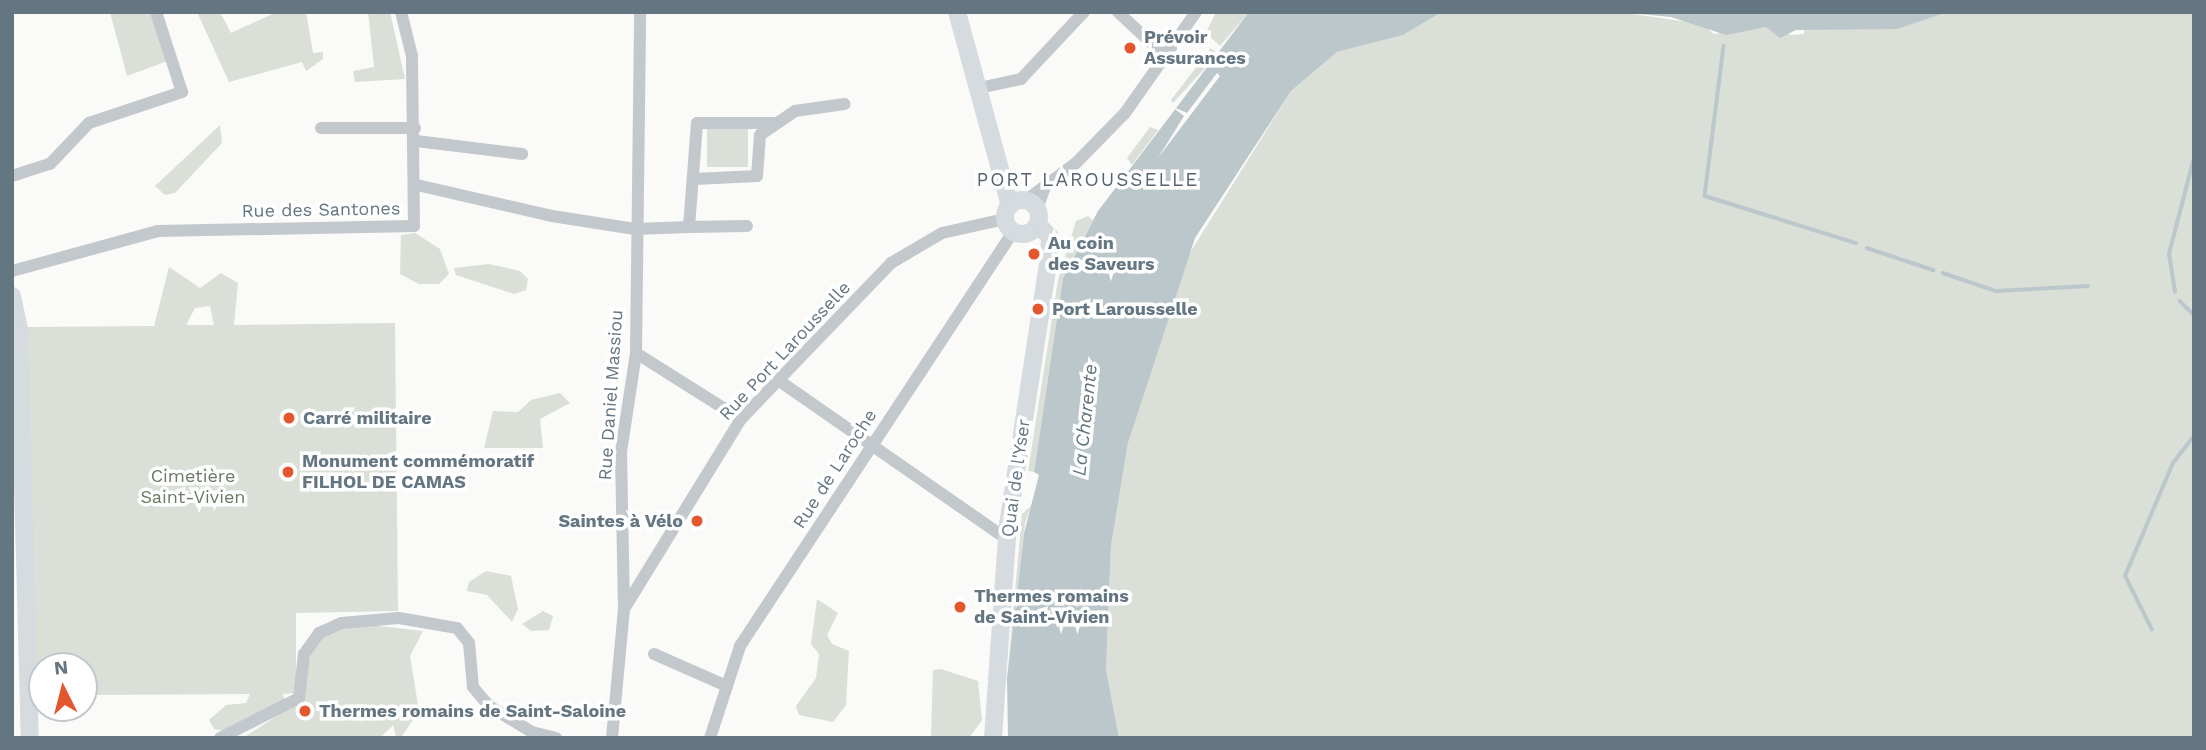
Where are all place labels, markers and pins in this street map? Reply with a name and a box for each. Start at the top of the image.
place label: Prévoir Assurances [1144,27,1246,70]
marker: Prévoir Assurances [1122,40,1138,56]
place label: Au coin des Saveurs [1048,233,1155,276]
marker: Au coin des Saveurs [1026,246,1042,262]
place label: Port Larousselle [1052,298,1198,320]
marker: Port Larousselle [1030,301,1046,317]
place label: Carré militaire [303,407,432,429]
marker: Carré militaire [281,410,297,426]
place label: Monument commémoratif FILHOL DE CAMAS [302,451,534,494]
marker: Monument commémoratif FILHOL DE CAMAS [280,464,296,480]
place label: Saintes à Vélo [558,510,683,532]
marker: Saintes à Vélo [689,513,705,529]
place label: Thermes romains de Saint-Vivien [974,586,1129,628]
marker: Thermes romains de Saint-Vivien [952,599,968,615]
place label: Thermes romains de Saint-Saloine [319,700,626,722]
marker: Thermes romains de Saint-Saloine [297,703,313,719]

